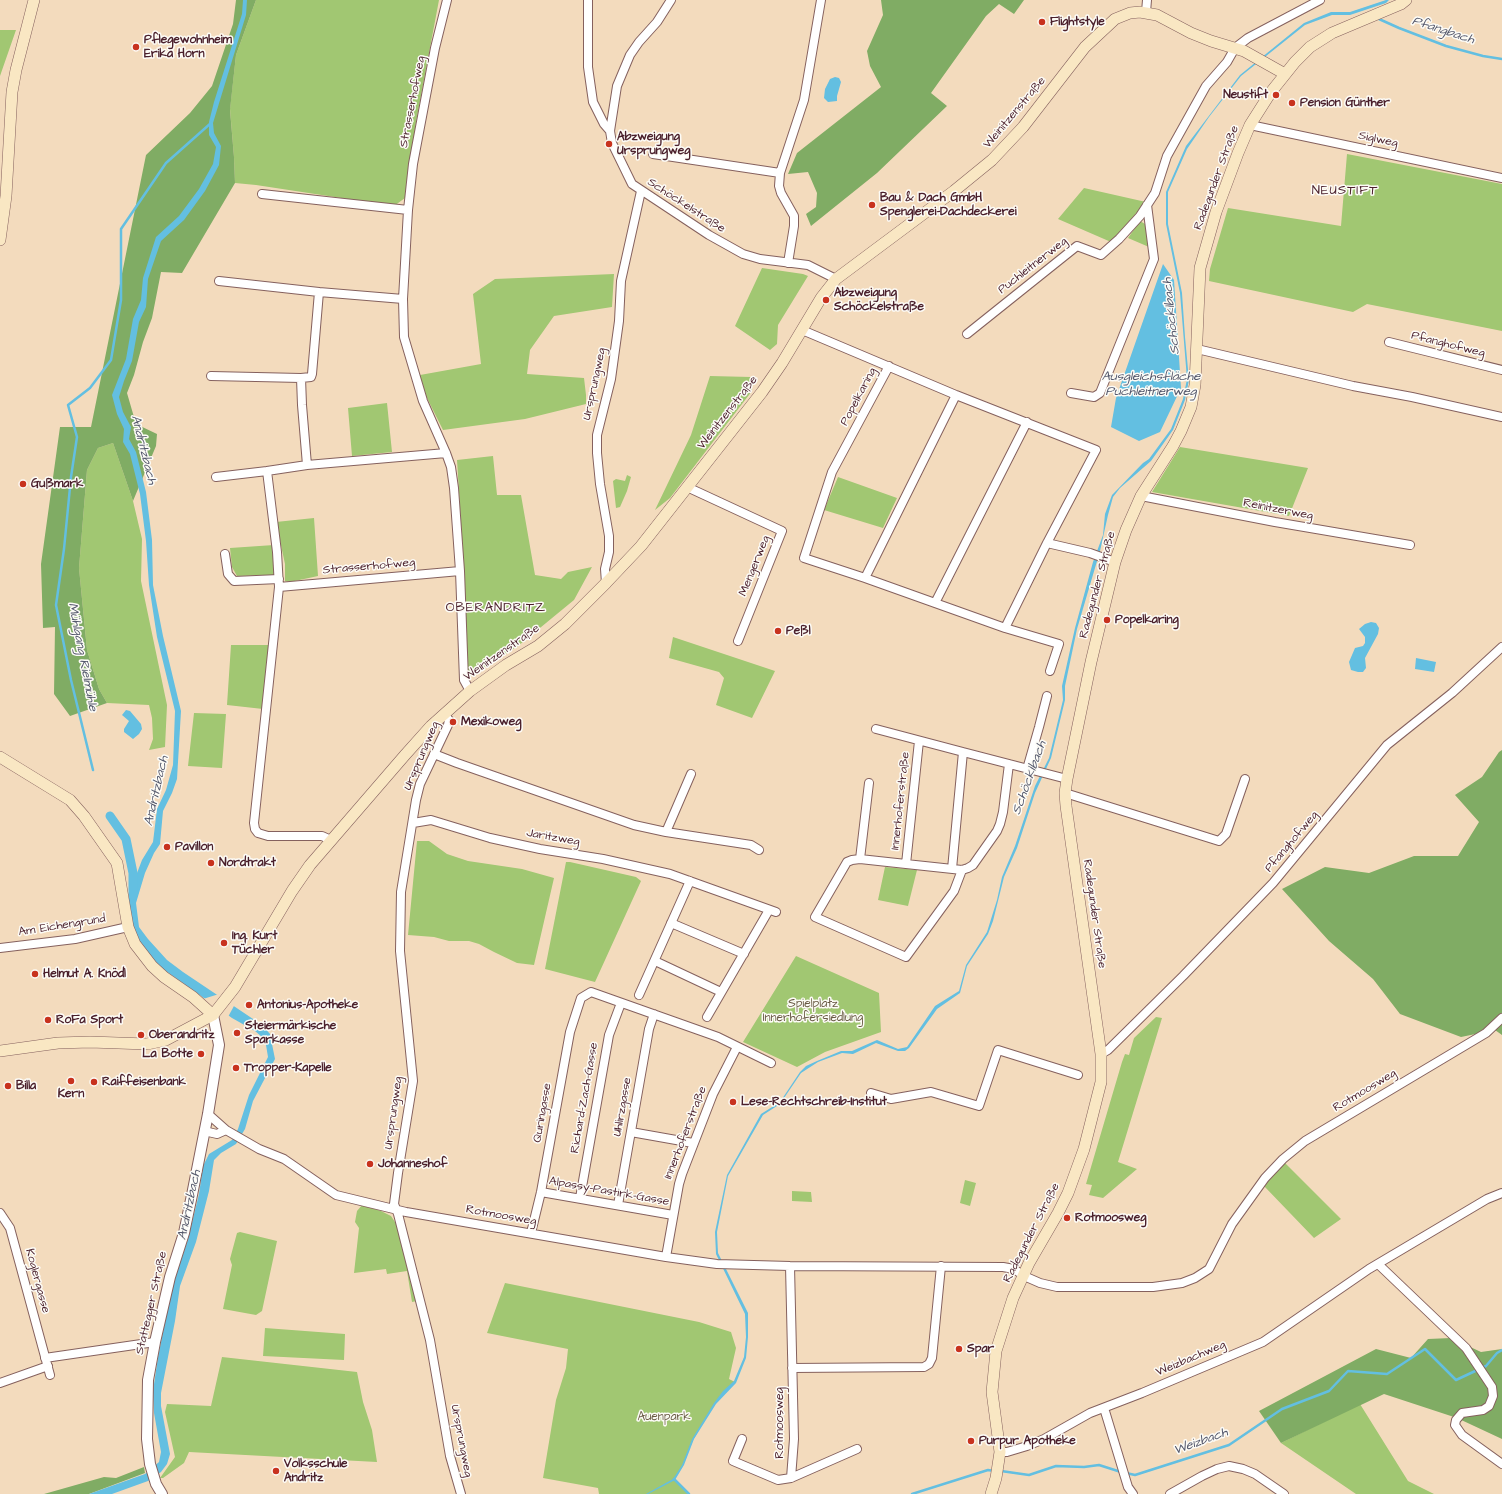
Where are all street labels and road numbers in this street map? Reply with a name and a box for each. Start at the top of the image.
street label: Strasserhofweg [397,55,429,149]
street label: Weinitzenstraße [981,74,1049,152]
street label: Radegunder Straße [1191,124,1243,232]
street label: Siglweg [1357,129,1399,151]
street label: Schöckelstraße [644,175,728,237]
street label: Puchleitnerweg [996,235,1070,297]
street label: Pfanghofweg [1410,329,1486,361]
street label: Ursprungweg [580,347,610,421]
street label: Popelkaring [838,366,880,428]
street label: Weinitzenstraße [695,373,761,453]
street label: Reinitzerweg [1242,496,1314,524]
street label: Radegunder Straße [1077,530,1119,640]
street label: Mengerweg [736,534,774,598]
street label: Strasserhofweg [322,556,416,578]
street label: Weinitzenstraße [461,621,543,685]
street label: Ursprungweg [401,719,443,793]
street label: Innerhoferstraße [889,751,913,851]
street label: Pfanghofweg [1262,809,1322,875]
street label: Jaritzweg [525,826,581,850]
street label: Radegunder Straße [1079,859,1109,969]
street label: Am Eichengrund [17,912,107,940]
street label: Richard-Zach-Gasse [568,1041,602,1155]
street label: Rotmoosweg [1331,1066,1399,1116]
street label: Ursprungweg [382,1076,406,1150]
street label: Uhlirzgasse [611,1076,635,1138]
street label: Quringasse [531,1082,555,1144]
street label: Innerhoferstraße [662,1084,710,1182]
street label: Alpassy-Pastirk-Gasse [548,1174,670,1210]
street label: Radegunder Straße [1001,1181,1063,1285]
street label: Rotmoosweg [465,1203,537,1229]
street label: Koglergasse [21,1247,53,1315]
street label: Stattegger Straße [133,1250,171,1356]
street label: Weizbachweg [1154,1338,1228,1380]
street label: Rotmoosweg [773,1387,787,1459]
street label: Ursprungweg [447,1404,475,1478]

